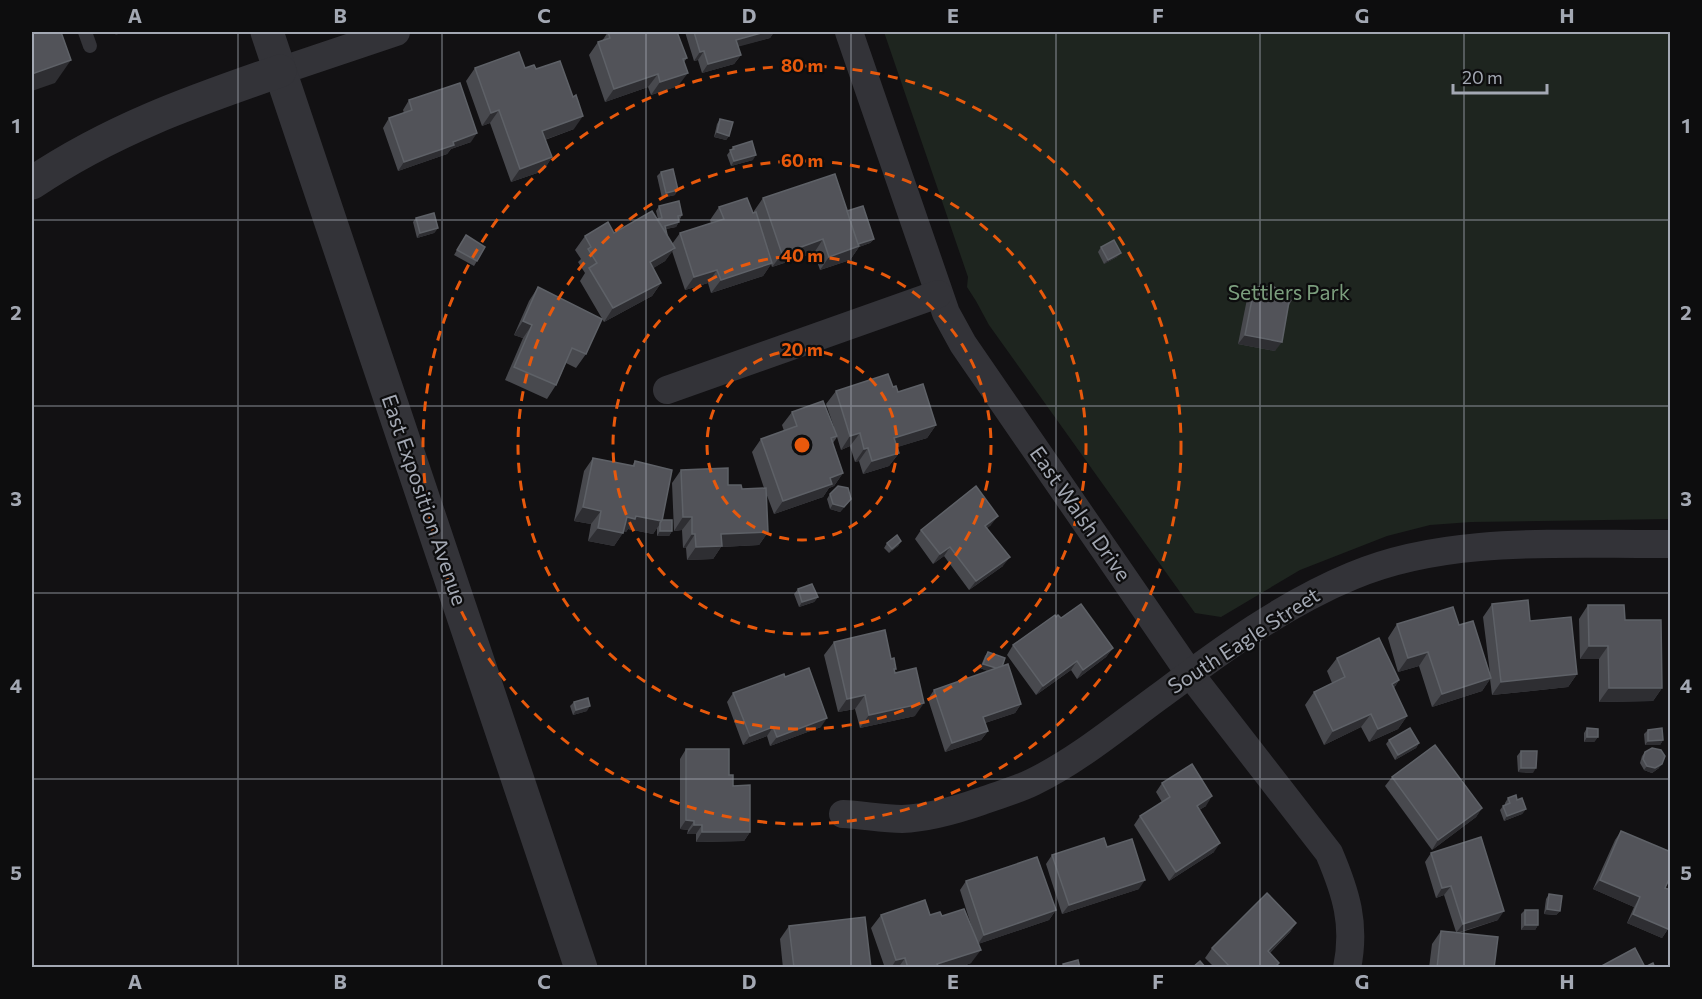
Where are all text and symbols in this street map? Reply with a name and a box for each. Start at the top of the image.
text: A [128,3,142,27]
text: B [333,3,347,27]
text: C [537,3,551,27]
text: D [742,3,756,27]
text: E [947,3,959,27]
text: F [1152,3,1164,27]
text: G [1355,3,1369,27]
text: H [1560,3,1575,27]
text: 80 m [781,54,823,76]
scale bar [1453,57,1548,95]
text: 20 m [1462,66,1503,88]
text: 1 [11,113,21,137]
text: 1 [1681,113,1691,137]
text: 60 m [781,149,823,171]
text: 40 m [781,244,823,266]
park label: Settlers Park [1228,279,1350,304]
text: 2 [10,300,22,324]
text: 2 [1680,300,1692,324]
text: 20 m [781,338,823,360]
street label: East Exposition Avenue [378,391,473,608]
centre of rings [792,435,812,455]
street label: East Walsh Drive [1026,441,1137,585]
text: 3 [10,486,22,510]
text: 3 [1680,486,1692,510]
street label: South Eagle Street [1163,581,1324,698]
text: 4 [10,673,22,697]
text: 4 [1680,673,1692,697]
text: 5 [10,860,22,884]
text: 5 [1680,860,1692,884]
text: A [128,969,142,993]
text: B [333,969,347,993]
text: C [537,969,551,993]
text: D [742,969,756,993]
text: E [947,969,959,993]
text: F [1152,969,1164,993]
text: G [1355,969,1369,993]
text: H [1560,969,1575,993]

